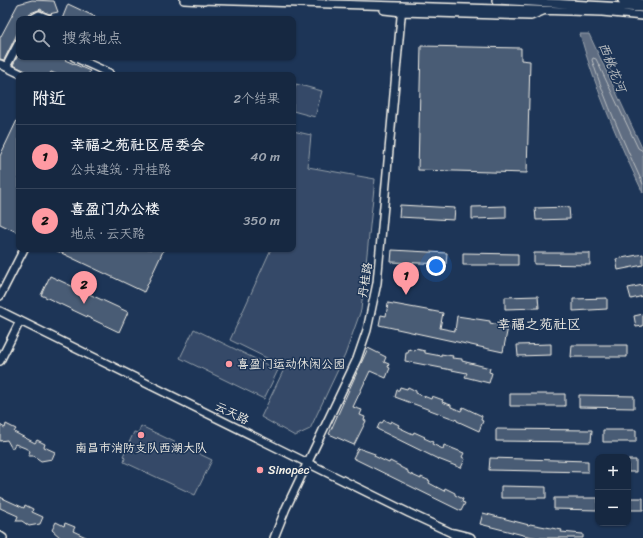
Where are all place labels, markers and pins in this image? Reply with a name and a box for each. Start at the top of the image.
pin: 1 [393,262,419,295]
pin: 2 [71,271,97,304]
place label: 喜盈门运动休闲公园 [237,353,345,375]
marker: 喜盈门运动休闲公园 [224,359,234,369]
marker: 南昌市消防支队西湖大队 [136,430,146,440]
place label: 南昌市消防支队西湖大队 [75,437,207,459]
place label: Sinopec [268,459,310,481]
marker: Sinopec [255,465,265,475]

